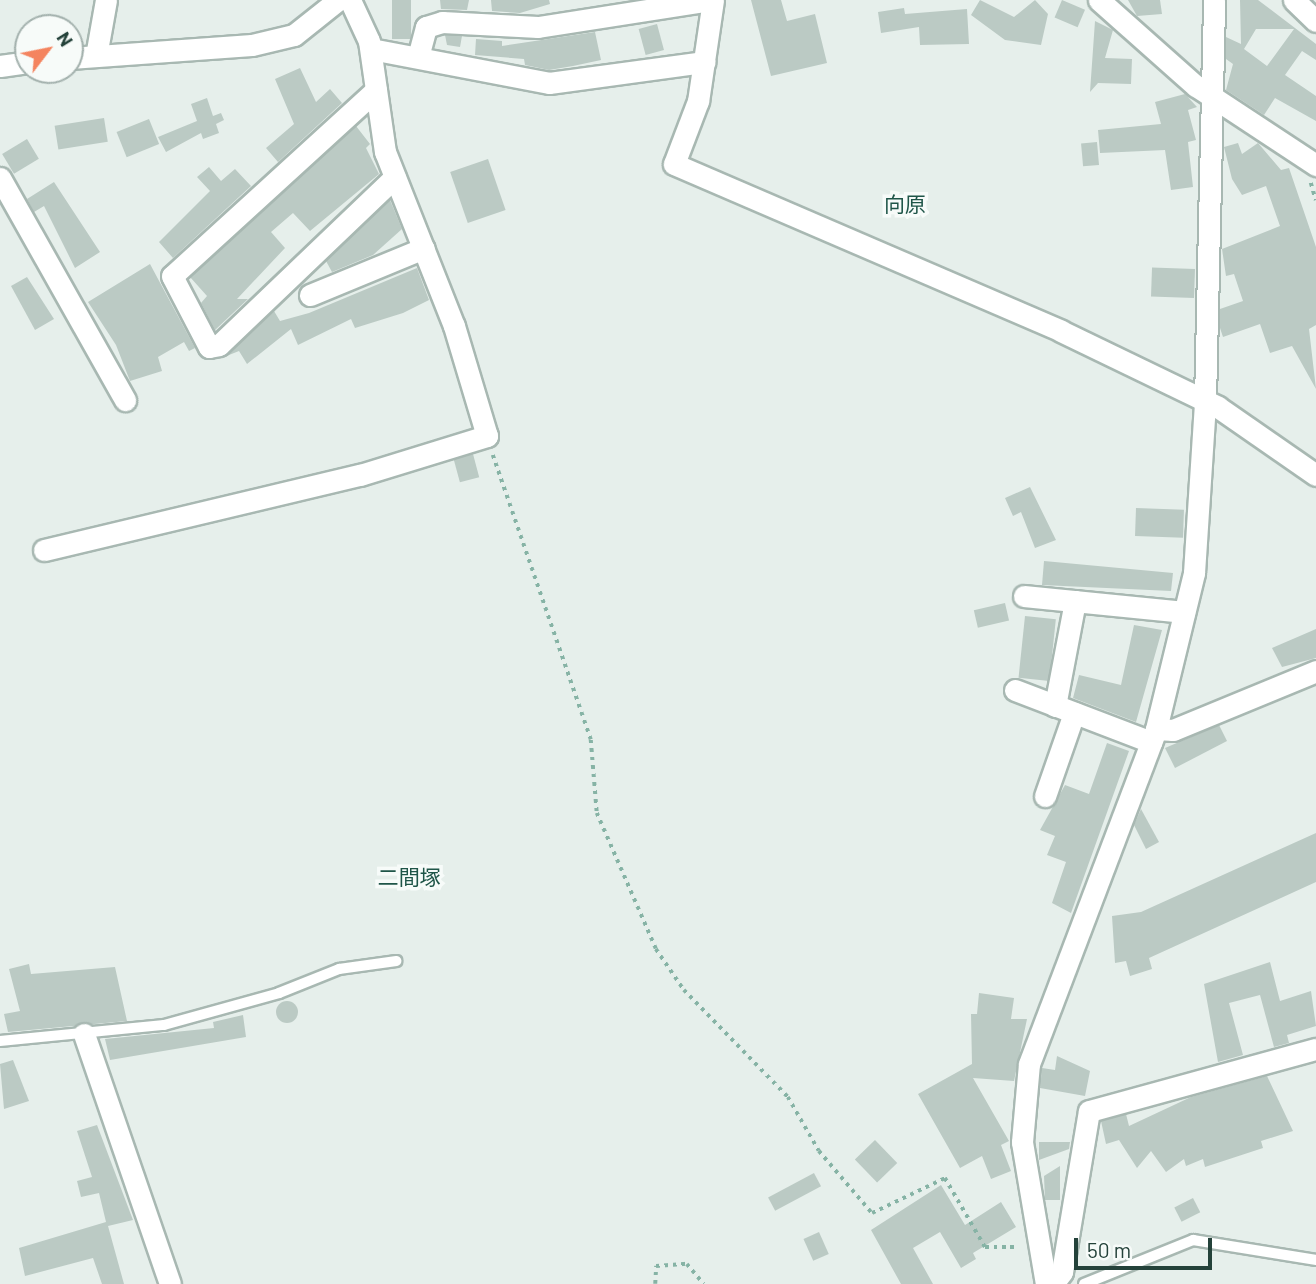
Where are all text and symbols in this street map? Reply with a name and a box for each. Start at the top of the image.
north arrow [14,14,84,84]
text: N [52,27,79,50]
district label: 向原 [884,191,926,217]
district label: 二間塚 [378,864,440,890]
scale bar [1078,1224,1216,1268]
text: 50 m [1087,1237,1131,1262]

